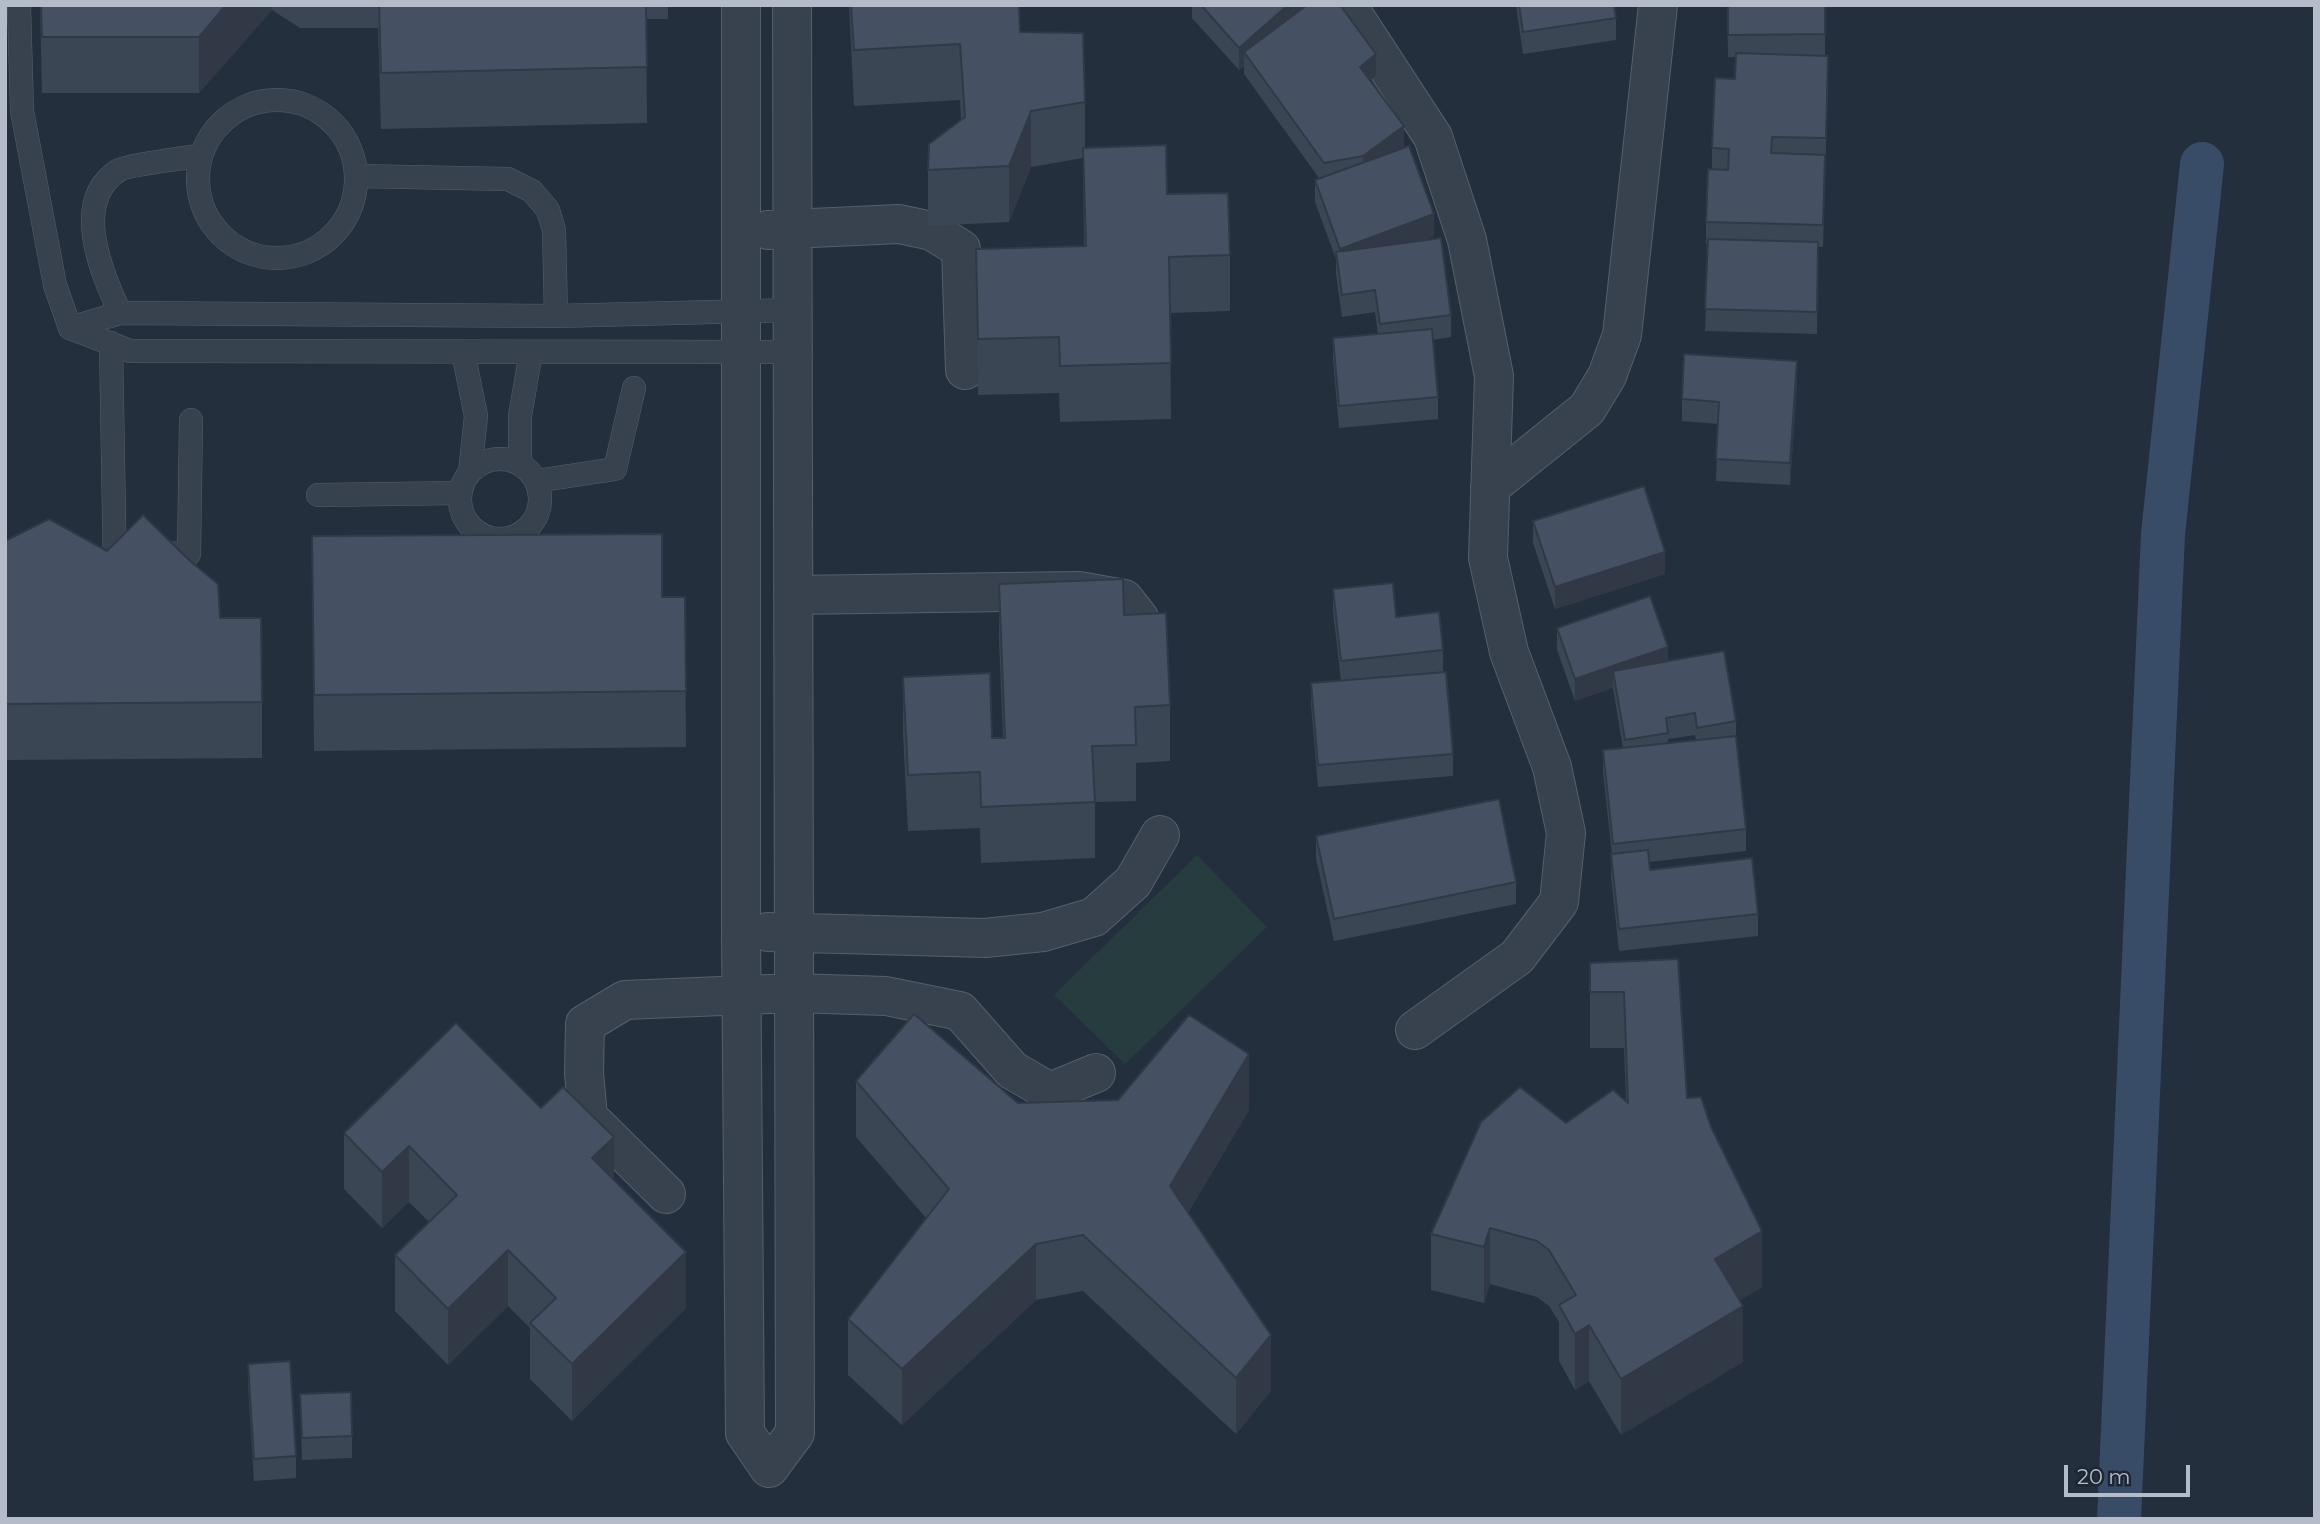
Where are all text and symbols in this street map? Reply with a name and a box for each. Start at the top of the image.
scale bar [2068,1450,2194,1494]
text: 20 m [2077,1464,2131,1489]

